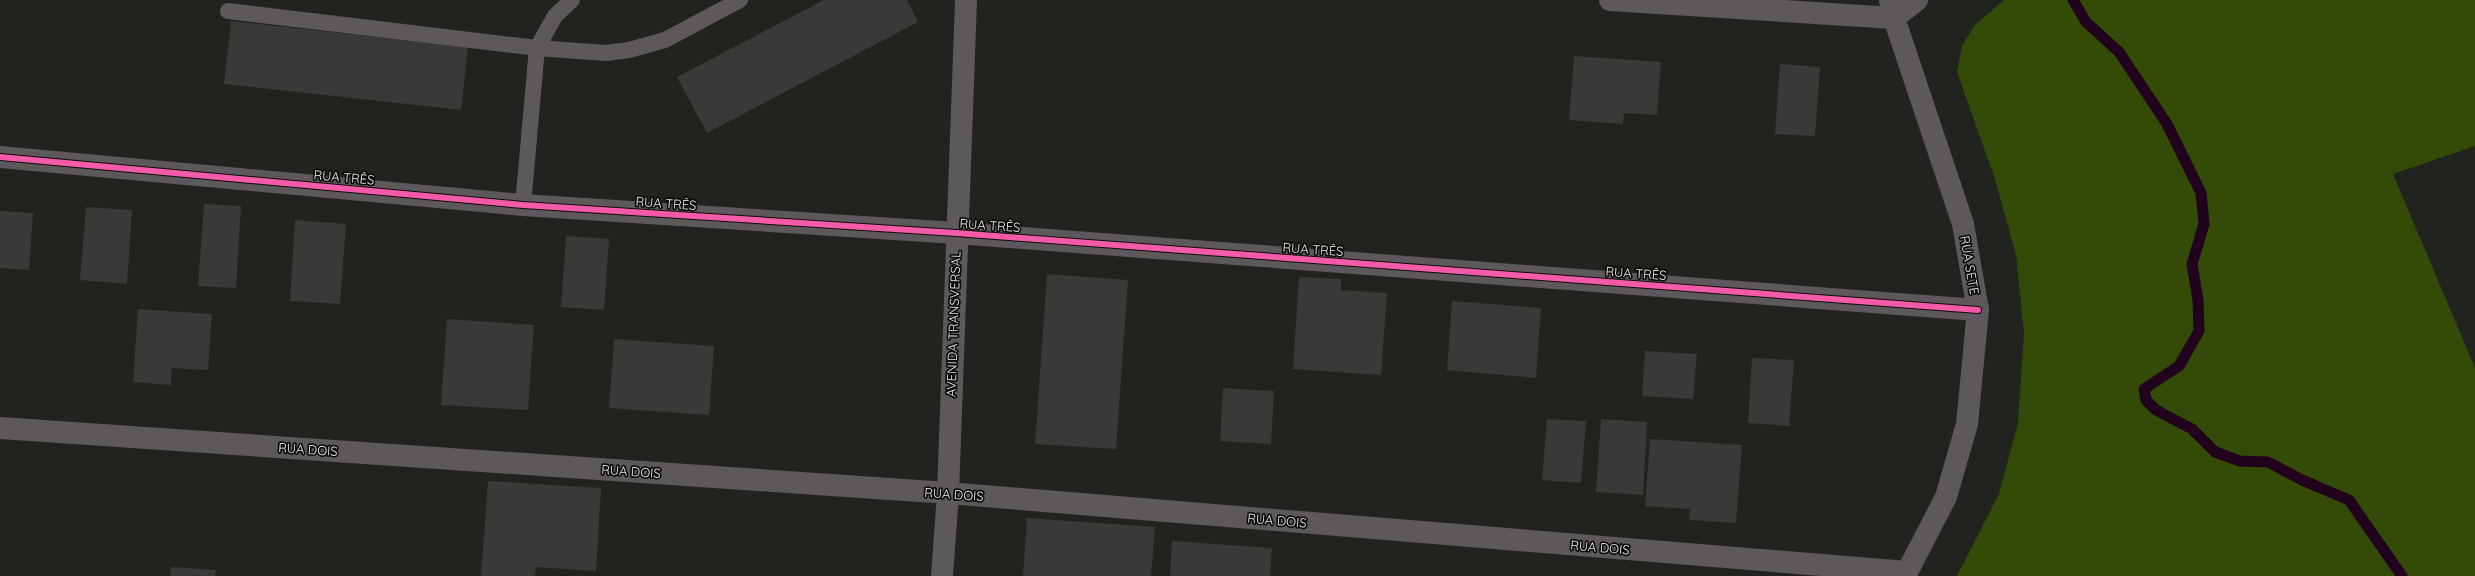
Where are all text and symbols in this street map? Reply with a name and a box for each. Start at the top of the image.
street label: RUA TRÊS [313,166,375,188]
street label: RUA TRÊS [635,193,697,213]
street label: RUA TRÊS [959,215,1021,235]
street label: RUA SETE [1957,234,1983,296]
street label: RUA TRÊS [1282,239,1344,259]
street label: AVENIDA TRANSVERSAL [942,251,964,397]
street label: RUA TRÊS [1605,263,1667,283]
street label: RUA DOIS [278,439,338,459]
street label: RUA DOIS [601,461,661,481]
street label: RUA DOIS [924,484,984,504]
street label: RUA DOIS [1247,509,1307,531]
street label: RUA DOIS [1570,536,1630,558]

